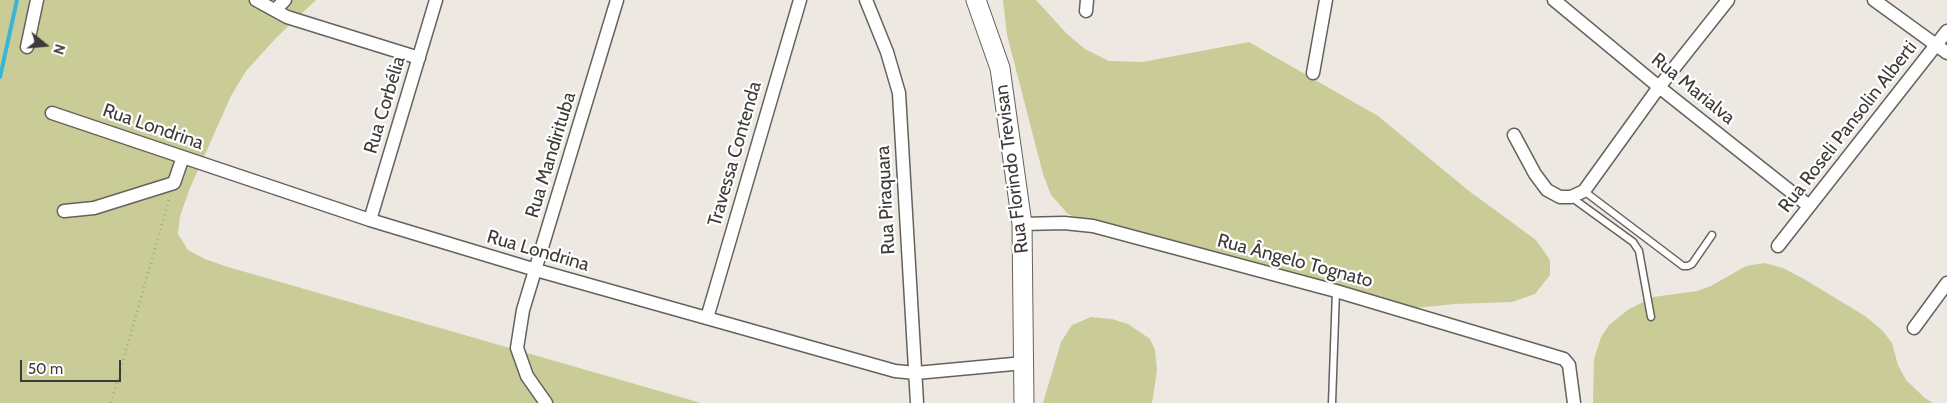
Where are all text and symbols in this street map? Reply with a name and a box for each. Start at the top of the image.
north arrow [20,20,70,70]
street label: Rua Roseli Pansolin Alberti [1774,37,1922,217]
text: N [49,42,69,57]
street label: Rua Marialva [1647,48,1739,130]
street label: Rua Corbélia [359,54,411,156]
street label: Travessa Contenda [703,79,767,229]
street label: Rua Florindo Trevisan [990,83,1034,255]
street label: Rua Mandirituba [521,89,581,221]
street label: Rua Londrina [100,99,206,155]
street label: Rua Piraquara [872,145,900,255]
street label: Rua Londrina [484,226,592,276]
street label: Rua Ângelo Tognato [1215,229,1375,293]
scale bar [22,350,124,382]
text: 50 m [28,360,63,378]

